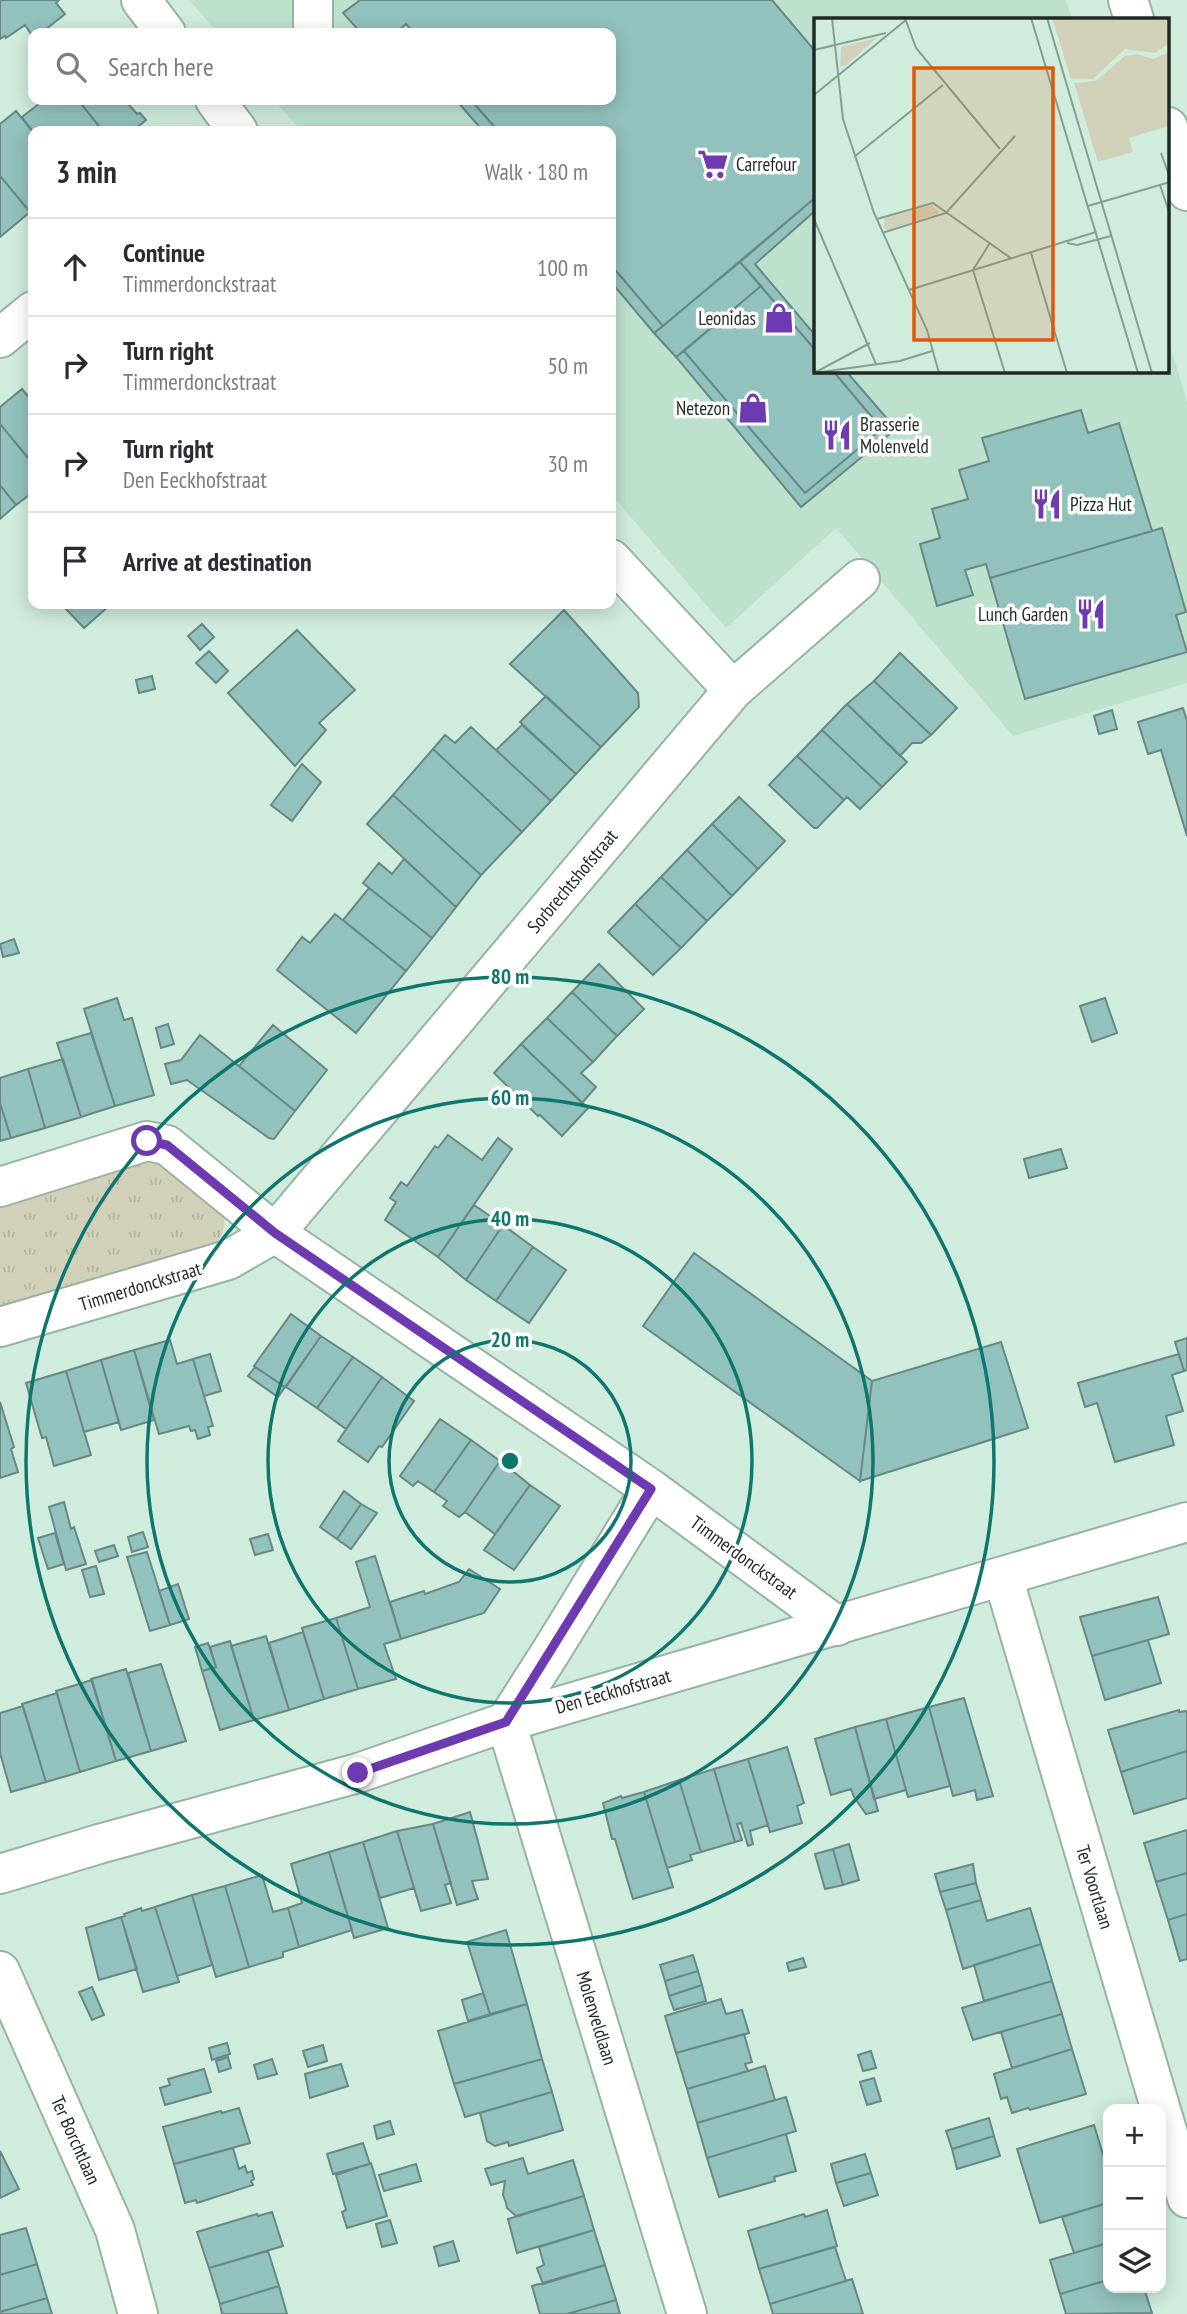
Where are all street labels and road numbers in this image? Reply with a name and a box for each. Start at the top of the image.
street label: Sorbrechtshofstraat [522,824,623,938]
street label: Timmerdonckstraat [76,1256,205,1316]
street label: Timmerdonckstraat [686,1510,803,1604]
street label: Den Eeckhofstraat [553,1663,674,1719]
street label: Ter Voortlaan [1071,1842,1119,1932]
street label: Molenveldlaan [571,1968,623,2068]
street label: Ter Borchtlaan [46,2092,106,2188]

